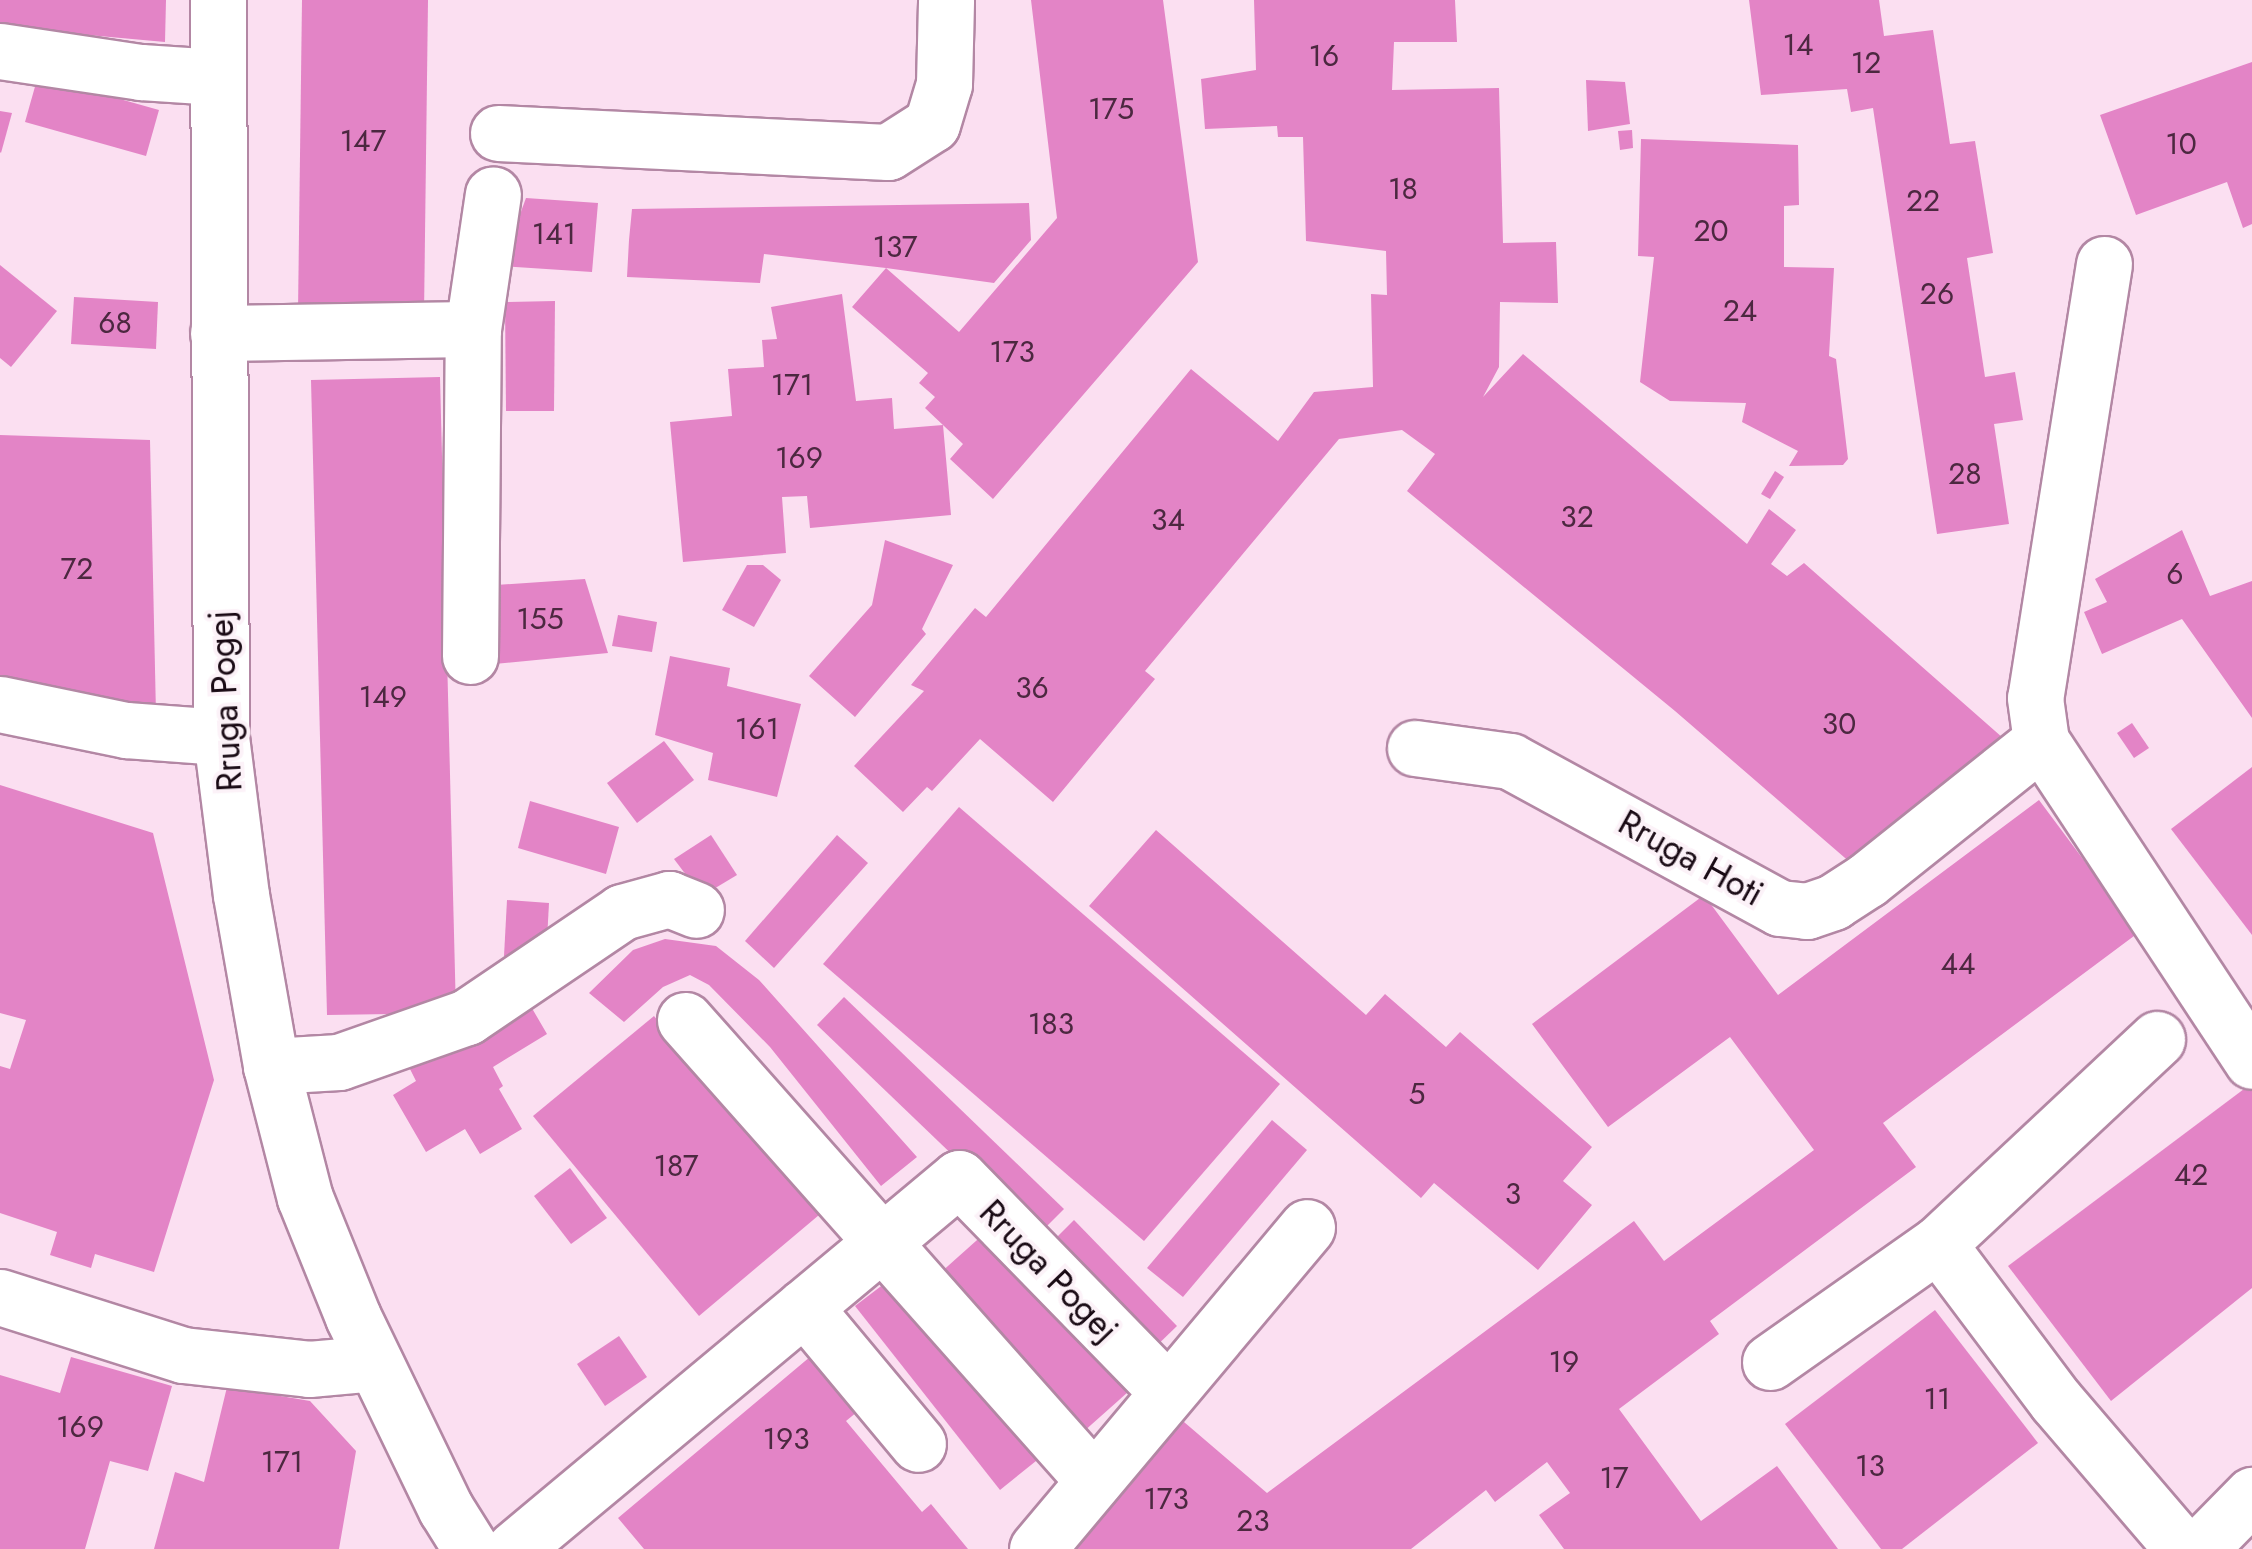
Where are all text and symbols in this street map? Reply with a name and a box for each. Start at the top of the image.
house number: 14 [1783,27,1813,63]
house number: 16 [1309,38,1339,74]
house number: 12 [1851,45,1881,81]
house number: 175 [1088,91,1134,127]
house number: 147 [340,123,386,159]
house number: 10 [2165,126,2197,162]
house number: 18 [1388,171,1418,207]
house number: 22 [1906,183,1940,219]
house number: 20 [1693,213,1729,249]
house number: 141 [532,216,576,252]
house number: 137 [872,229,918,265]
house number: 26 [1920,276,1954,312]
house number: 24 [1723,293,1757,329]
house number: 68 [98,305,132,341]
house number: 173 [989,334,1035,370]
house number: 171 [771,367,813,403]
house number: 169 [775,440,823,476]
house number: 28 [1948,456,1982,492]
house number: 32 [1560,499,1594,535]
house number: 34 [1151,502,1185,538]
house number: 72 [61,551,93,587]
house number: 6 [2166,556,2184,592]
house number: 155 [516,601,564,637]
street label: Rruga Pogej [199,609,251,793]
house number: 36 [1015,670,1049,706]
house number: 149 [359,679,407,715]
house number: 30 [1822,706,1856,742]
house number: 161 [735,711,779,747]
street label: Rruga Hoti [1611,801,1771,915]
house number: 44 [1941,946,1975,982]
house number: 183 [1028,1006,1074,1042]
house number: 5 [1409,1076,1425,1112]
house number: 187 [653,1148,699,1184]
house number: 42 [2174,1157,2208,1193]
house number: 3 [1505,1176,1521,1212]
street label: Rruga Pogej [971,1191,1127,1351]
house number: 19 [1549,1344,1579,1380]
house number: 11 [1924,1381,1950,1417]
house number: 169 [56,1409,104,1445]
house number: 193 [762,1421,810,1457]
house number: 171 [261,1444,303,1480]
house number: 13 [1855,1448,1885,1484]
house number: 17 [1599,1460,1629,1496]
house number: 173 [1143,1481,1189,1517]
house number: 23 [1236,1503,1270,1539]

